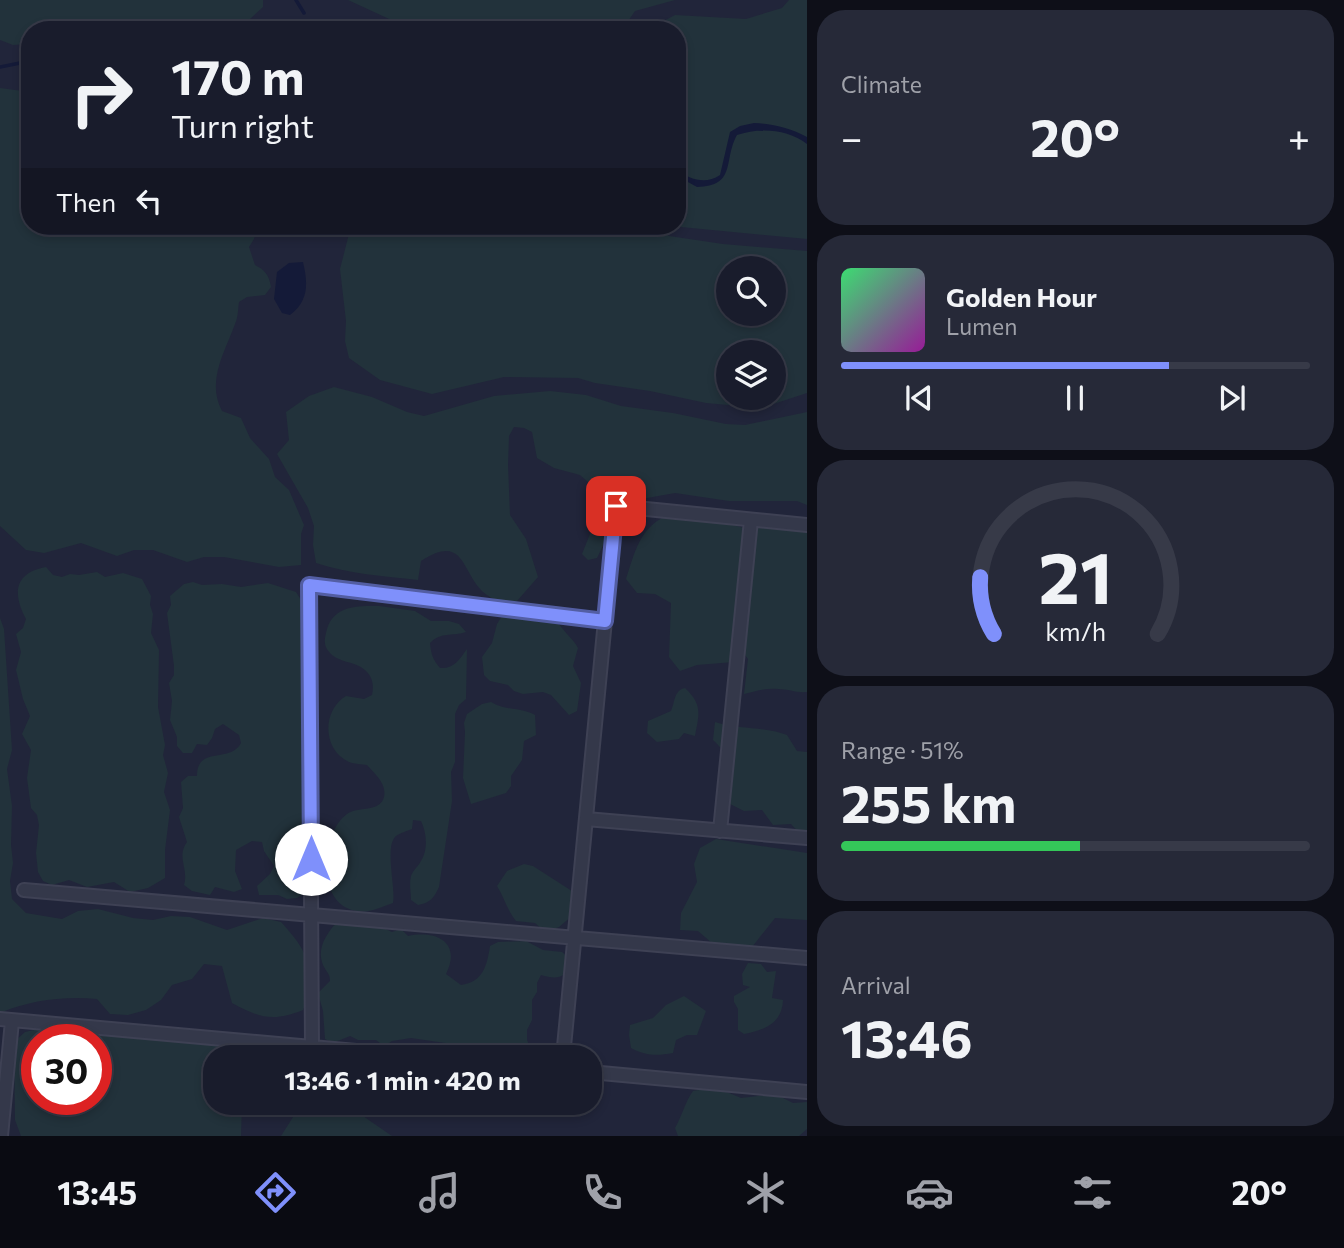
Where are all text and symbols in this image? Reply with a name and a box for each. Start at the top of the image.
text: 170 m [171,45,304,105]
icon: right [56,49,147,140]
text: Climate [841,70,922,98]
text: 20° [1030,104,1120,168]
text: Turn right [171,105,314,145]
text: − [841,113,863,160]
text: + [1288,113,1310,160]
icon: left [130,182,168,220]
text: Then [56,186,116,217]
map controls [716,256,786,410]
button: search [716,256,786,326]
text: Golden Hour [946,281,1097,312]
text: Lumen [946,312,1017,340]
button: layers [716,340,786,410]
icon: previous [900,379,938,417]
icon: pause [1056,379,1094,417]
icon: next [1213,379,1251,417]
pin [586,476,646,536]
icon: arrive [597,487,635,525]
text: 21 [1038,530,1113,619]
text: km/h [1045,616,1106,646]
text: Range · 51% [841,736,963,764]
text: 255 km [841,770,1016,834]
position arrow [274,822,348,896]
text: Arrival [841,971,911,999]
text: 13:46 [841,1005,973,1069]
speed limit sign: 30 [21,1024,112,1115]
text: 13:46 · 1 min · 420 m [284,1064,521,1095]
icon: directions [251,1168,300,1217]
icon: music [415,1168,464,1217]
icon: phone [578,1168,627,1217]
icon: climate [741,1168,790,1217]
icon: car [905,1168,954,1217]
icon: filters [1068,1168,1117,1217]
text: 13:45 [57,1172,137,1212]
text: 20° [1231,1172,1287,1212]

